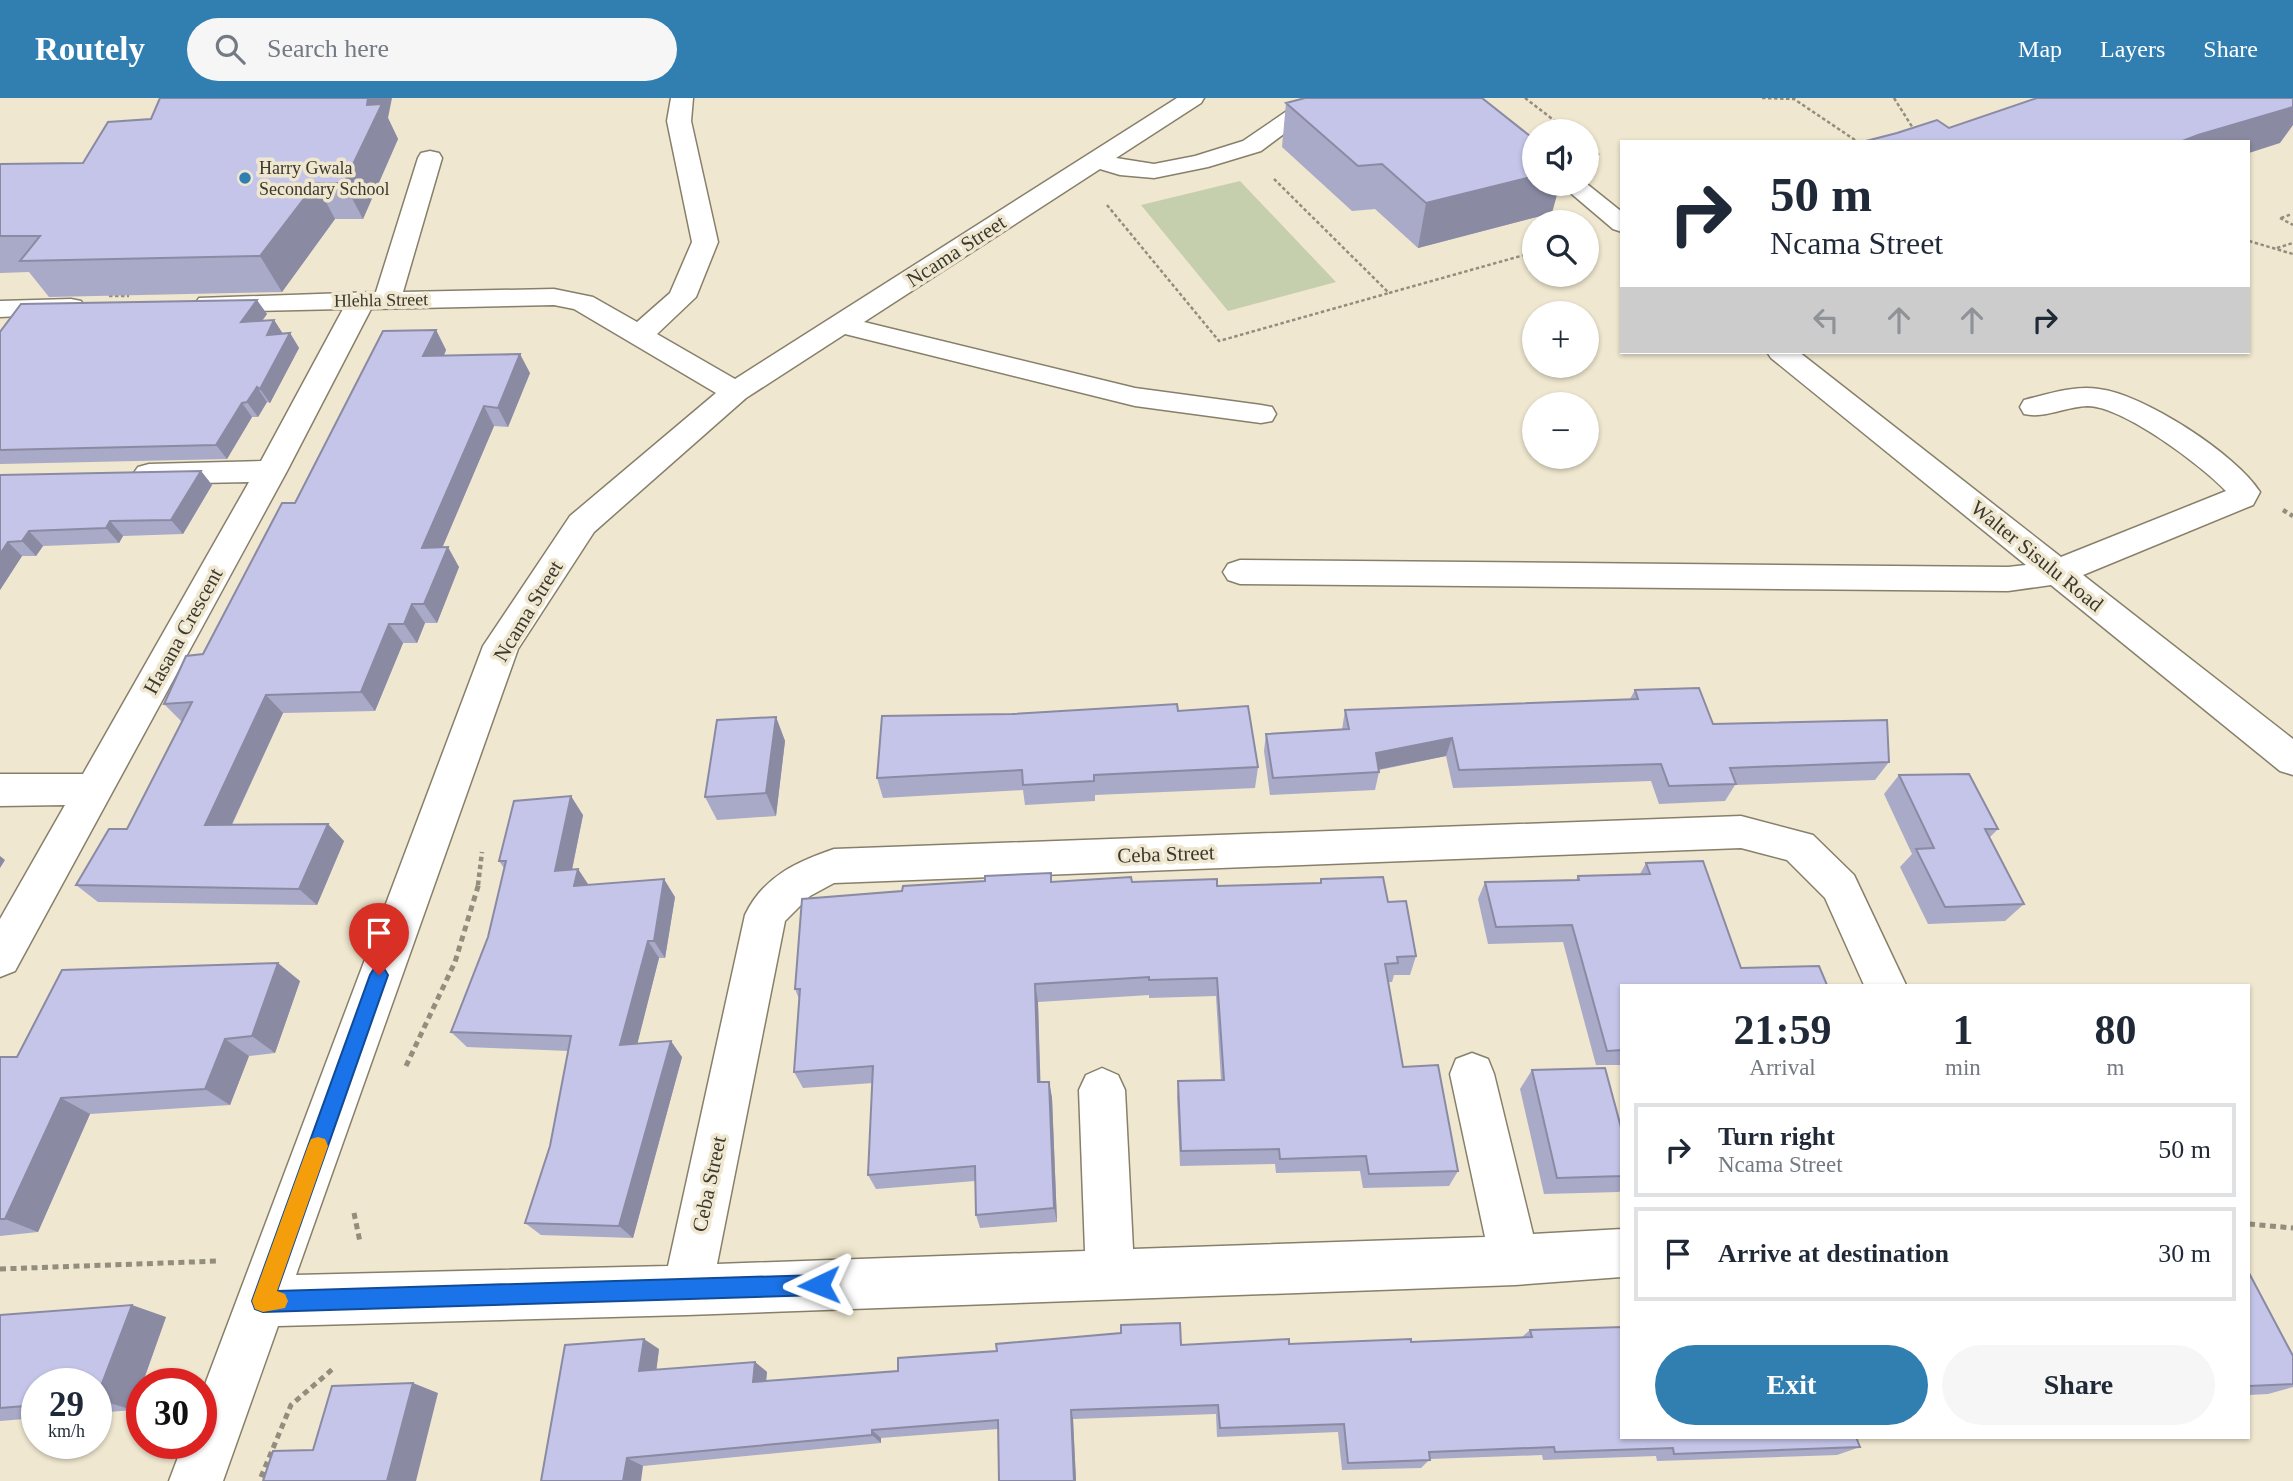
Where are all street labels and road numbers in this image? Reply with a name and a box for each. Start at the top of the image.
street label: Ncama Street [902,210,1010,292]
street label: Hlehla Street [334,289,428,311]
street label: Walter Sisulu Road [1966,495,2108,617]
street label: Ncama Street [488,556,568,666]
street label: Hasana Crescent [138,564,228,698]
street label: Ceba Street [1117,840,1215,868]
street label: Ceba Street [687,1134,731,1234]

